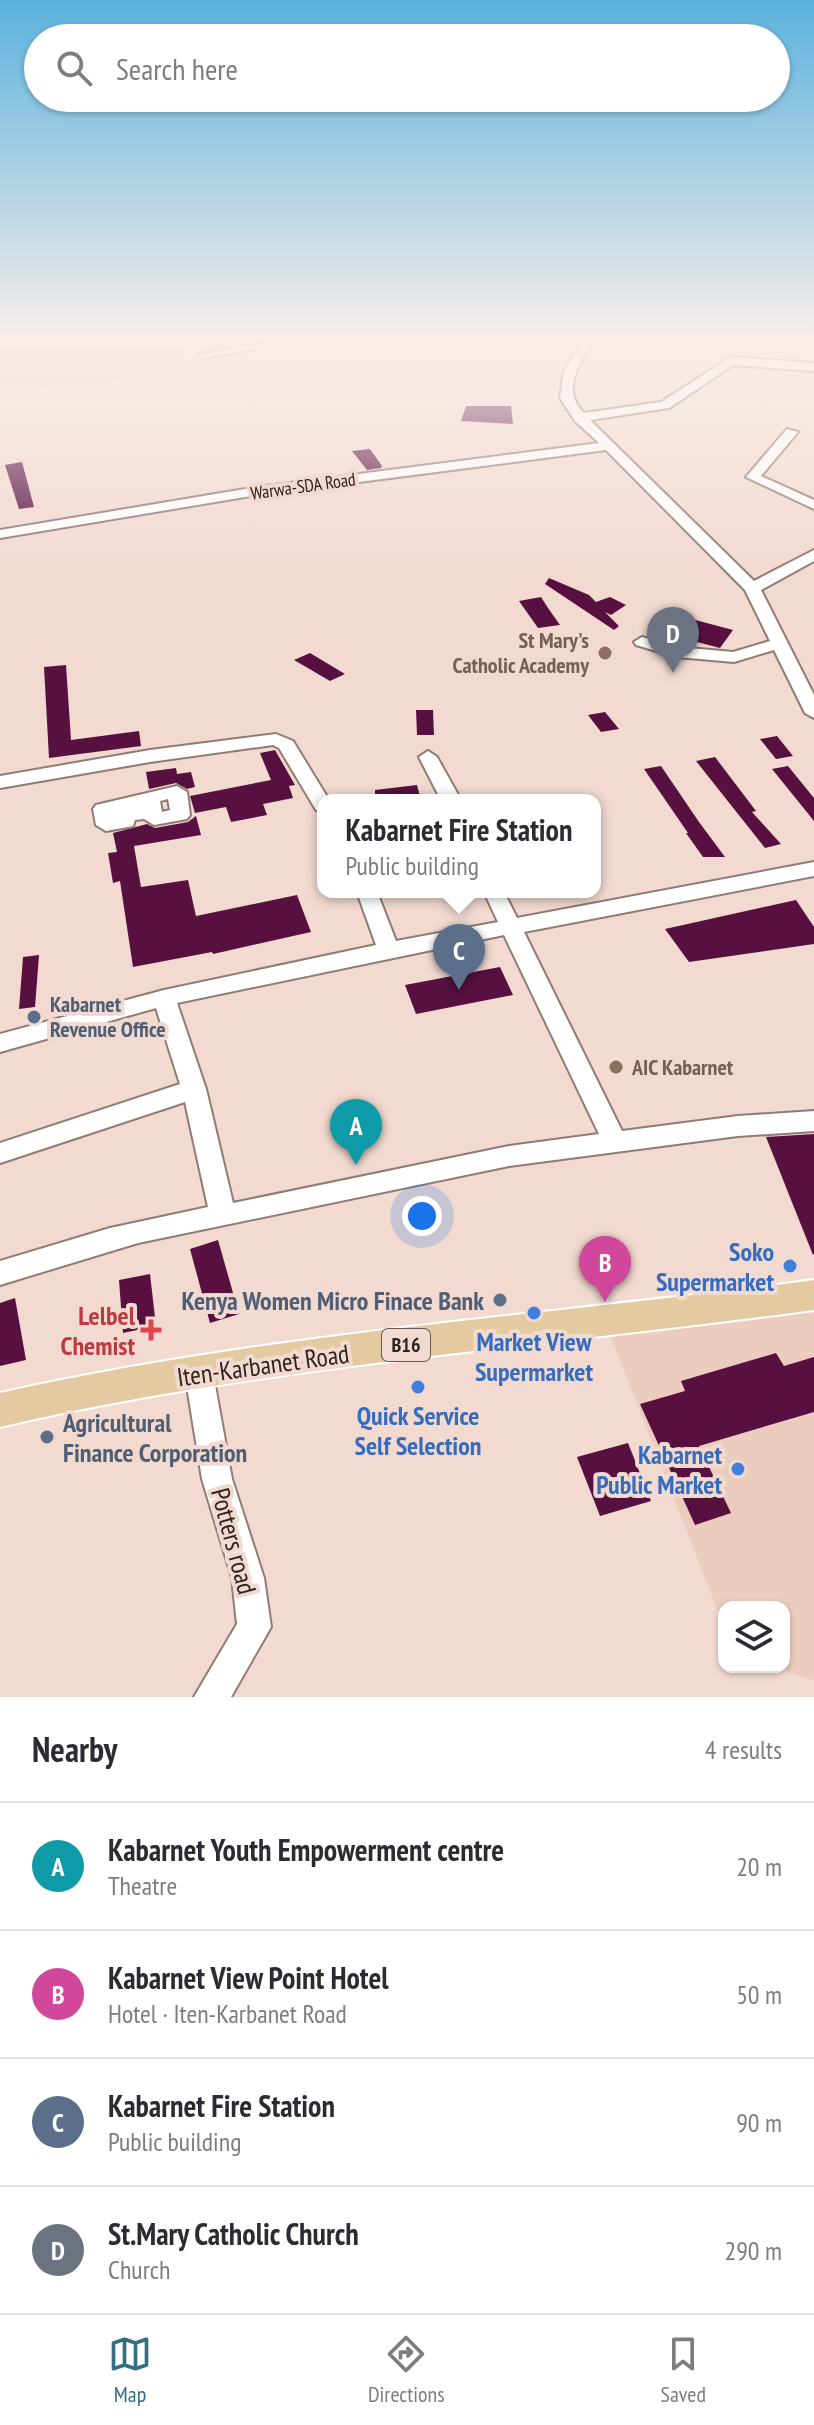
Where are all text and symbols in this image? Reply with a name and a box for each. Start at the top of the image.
search box [24,24,790,112]
icon: search [52,46,96,90]
text: Search here [116,49,238,88]
street label: Warwa-SDA Road [249,467,357,505]
pin: D [647,607,699,673]
place label: St Mary's Catholic Academy [453,626,590,679]
marker: St Mary's Catholic Academy [596,644,614,662]
popup [317,794,601,898]
text: Kabarnet Fire Station [346,810,572,849]
text: Public building [346,849,479,882]
pin: C [433,924,485,990]
place label: Kabarnet Revenue Office [50,990,166,1043]
marker: Kabarnet Revenue Office [25,1008,43,1026]
place label: AIC Kabarnet [631,1053,734,1081]
marker: AIC Kabarnet [607,1058,625,1076]
pin: A [330,1099,382,1165]
your location [402,1196,442,1236]
place label: Soko Supermarket [656,1235,774,1298]
pin: B [579,1236,631,1302]
marker: Soko Supermarket [781,1257,799,1275]
place label: Kenya Women Micro Finace Bank [181,1284,484,1317]
marker: Kenya Women Micro Finace Bank [491,1291,509,1309]
place label: Lelbel Chemist [61,1299,136,1362]
marker: Market View Supermarket [525,1304,543,1322]
marker: Lelbel Chemist [142,1321,160,1339]
place label: Market View Supermarket [475,1325,593,1388]
road number: B16 [382,1329,430,1361]
street label: Iten-Karbanet Road [175,1337,351,1393]
marker: Quick Service Self Selection [409,1378,427,1396]
place label: Quick Service Self Selection [355,1399,481,1462]
place label: Agricultural Finance Corporation [62,1406,247,1469]
marker: Agricultural Finance Corporation [38,1428,56,1446]
place label: Kabarnet Public Market [596,1438,722,1501]
marker: Kabarnet Public Market [729,1460,747,1478]
street label: Potters road [204,1484,264,1598]
map controls [718,1601,790,1673]
button: layers [718,1601,790,1673]
text: Nearby [32,1727,117,1771]
text: 4 results [705,1733,782,1766]
text: Kabarnet Youth Empowerment centre [108,1830,504,1869]
text: A [51,1850,65,1883]
text: 20 m [736,1850,782,1883]
text: Theatre [108,1869,177,1902]
text: Kabarnet View Point Hotel [108,1958,389,1997]
text: B [52,1978,64,2011]
text: 50 m [736,1978,782,2011]
text: Hotel · Iten-Karbanet Road [108,1997,347,2030]
text: Kabarnet Fire Station [108,2086,335,2125]
text: C [52,2106,64,2139]
text: 90 m [736,2106,782,2139]
text: Public building [108,2125,241,2158]
text: St.Mary Catholic Church [108,2214,359,2253]
text: D [51,2234,65,2267]
text: 290 m [724,2234,782,2267]
text: Church [108,2253,170,2286]
tab: Map [108,2332,152,2408]
tab: Directions [368,2332,445,2408]
tab: Saved [661,2332,706,2408]

